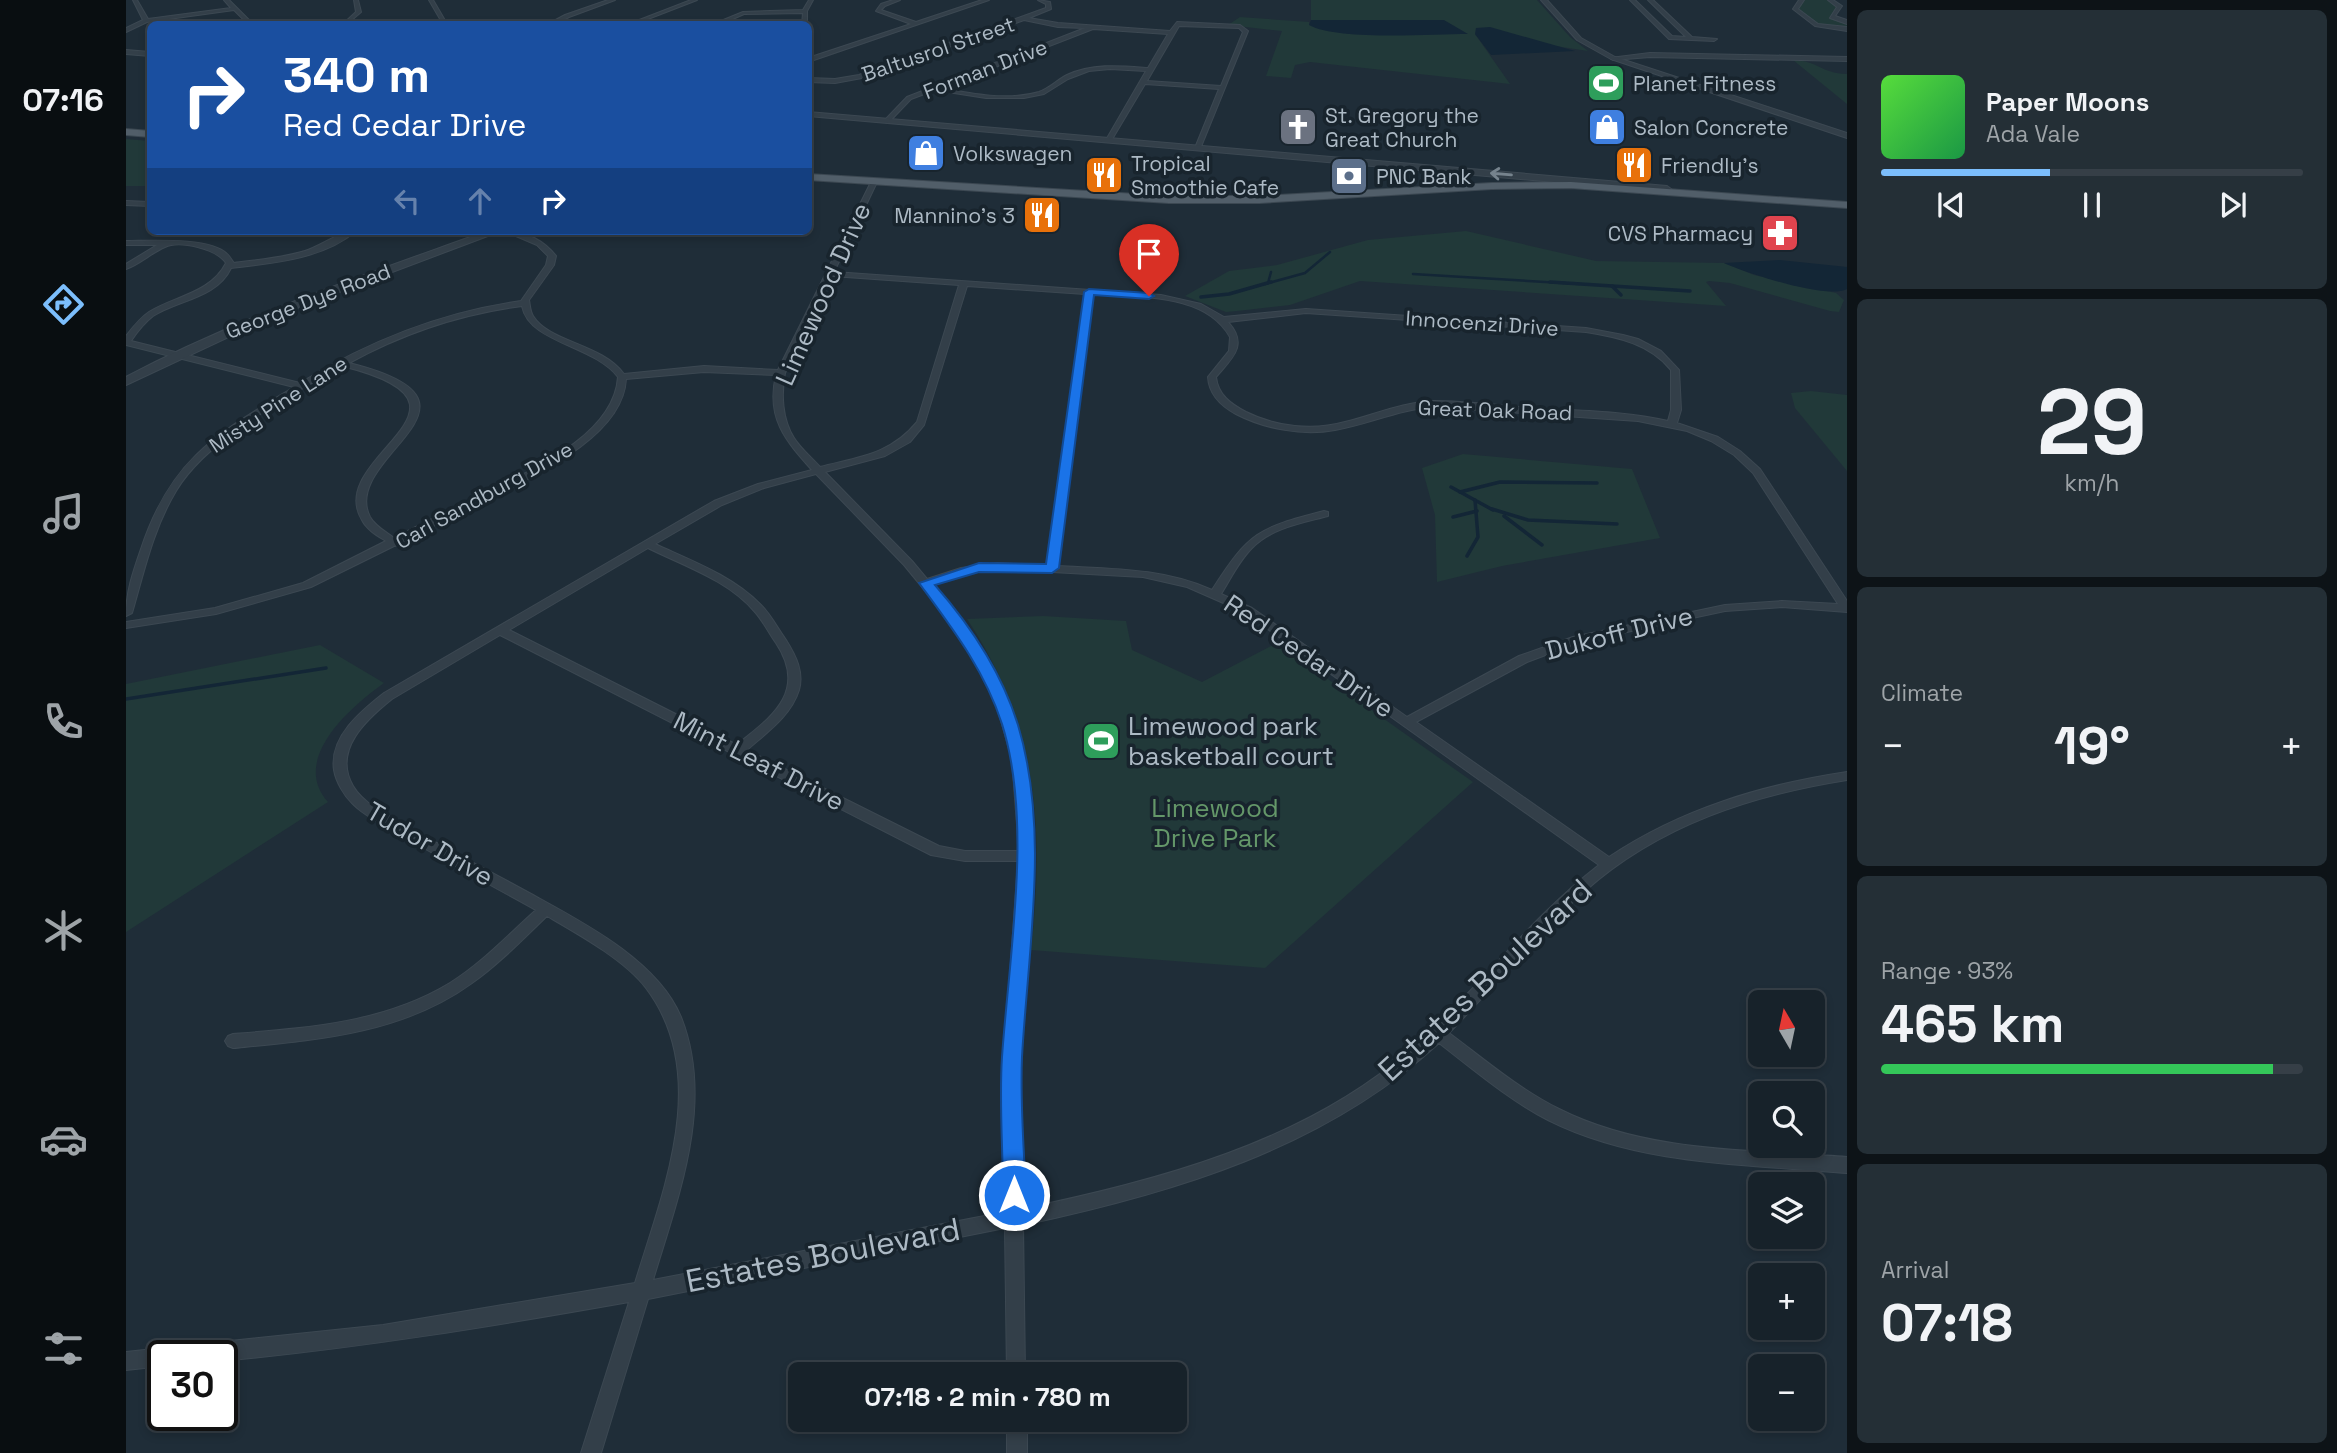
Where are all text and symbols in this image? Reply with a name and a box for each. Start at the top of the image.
street label: Baltusrol Street [858,10,1018,88]
street label: Forman Drive [919,33,1051,105]
text: 340 m [283,44,430,106]
icon: right [168,49,259,140]
sports icon: Planet Fitness [1585,62,1627,104]
place label: Planet Fitness [1633,70,1776,97]
text: 07:16 [22,80,104,120]
text: Paper Moons [1986,85,2149,119]
place label: St. Gregory the Great Church [1325,102,1479,153]
text: Red Cedar Drive [283,105,526,145]
church icon: St. Gregory the Great Church [1277,106,1319,148]
shop icon: Salon Concrete [1586,106,1628,148]
place label: Salon Concrete [1634,114,1789,141]
text: Ada Vale [1986,119,2080,149]
shop icon: Volkswagen [905,132,947,174]
place label: Volkswagen [953,140,1072,167]
restaurant icon: Friendly's [1613,144,1655,186]
place label: Tropical Smoothie Cafe [1131,150,1279,201]
place label: Friendly's [1661,152,1759,179]
restaurant icon: Tropical Smoothie Cafe [1083,154,1125,196]
bank icon: PNC Bank [1328,155,1370,197]
place label: PNC Bank [1376,163,1472,190]
one-way arrow [1491,167,1513,180]
icon: left [388,182,426,220]
icon: ahead [461,182,499,220]
icon: right [534,182,572,220]
icon: previous [1932,186,1970,224]
icon: pause [2073,186,2111,224]
icon: next [2214,186,2252,224]
restaurant icon: Mannino's 3 [1021,194,1063,236]
street label: Limewood Drive [768,197,878,391]
place label: Mannino's 3 [894,202,1015,229]
pharmacy icon: CVS Pharmacy [1759,212,1801,254]
place label: CVS Pharmacy [1608,220,1753,247]
pin [1119,224,1179,296]
icon: arrive [1130,235,1168,273]
street label: George Dye Road [222,257,394,345]
icon: directions [39,280,88,329]
street label: Innocenzi Drive [1404,304,1560,342]
street label: Misty Pine Lane [204,349,352,459]
text: 29 [2037,364,2147,481]
street label: Great Oak Road [1417,394,1573,426]
street label: Carl Sandburg Drive [391,435,577,555]
text: km/h [2065,468,2119,498]
icon: music [39,489,88,538]
street label: Red Cedar Drive [1218,587,1400,725]
street label: Dukoff Drive [1542,598,1696,668]
text: Climate [1881,678,1963,708]
icon: phone [39,697,88,746]
street label: Mint Leaf Drive [668,703,850,819]
place label: Limewood park basketball court [1128,709,1334,773]
text: 19° [2054,713,2130,779]
sports icon: Limewood park basketball court [1080,720,1122,762]
text: − [1881,722,1905,770]
text: + [2279,722,2303,770]
park label: Limewood Drive Park [1151,791,1279,855]
street label: Tudor Drive [361,794,499,894]
street label: Estates Boulevard [1369,870,1601,1090]
icon: climate [39,906,88,955]
text: Range · 93% [1881,956,2013,986]
north arrow [1748,990,1825,1068]
map controls [1748,990,1825,1431]
text: 465 km [1881,991,2064,1057]
button: search [1748,1081,1825,1158]
icon: car [39,1115,88,1164]
position arrow [977,1158,1051,1232]
button: layers [1748,1172,1825,1249]
street label: Estates Boulevard [682,1209,964,1301]
text: Arrival [1881,1255,1949,1285]
button: + [1748,1263,1825,1340]
text: 07:18 [1881,1290,2013,1356]
icon: filters [39,1324,88,1373]
speed limit sign: 30 [147,1340,238,1431]
button: − [1748,1354,1825,1431]
text: 07:18 · 2 min · 780 m [864,1380,1111,1414]

